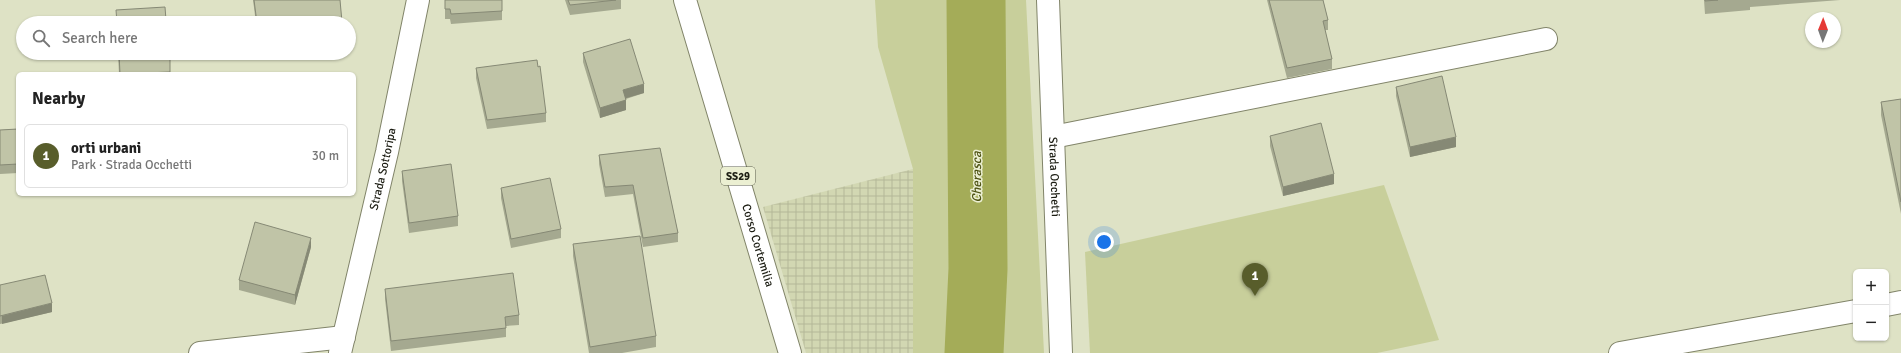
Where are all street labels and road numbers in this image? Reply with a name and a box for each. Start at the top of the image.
street label: Strada Sottoripa [366,126,399,212]
street label: Strada Occhetti [1046,137,1063,217]
road number: SS29 [721,167,755,185]
street label: Corso Cortemilia [739,202,777,289]

